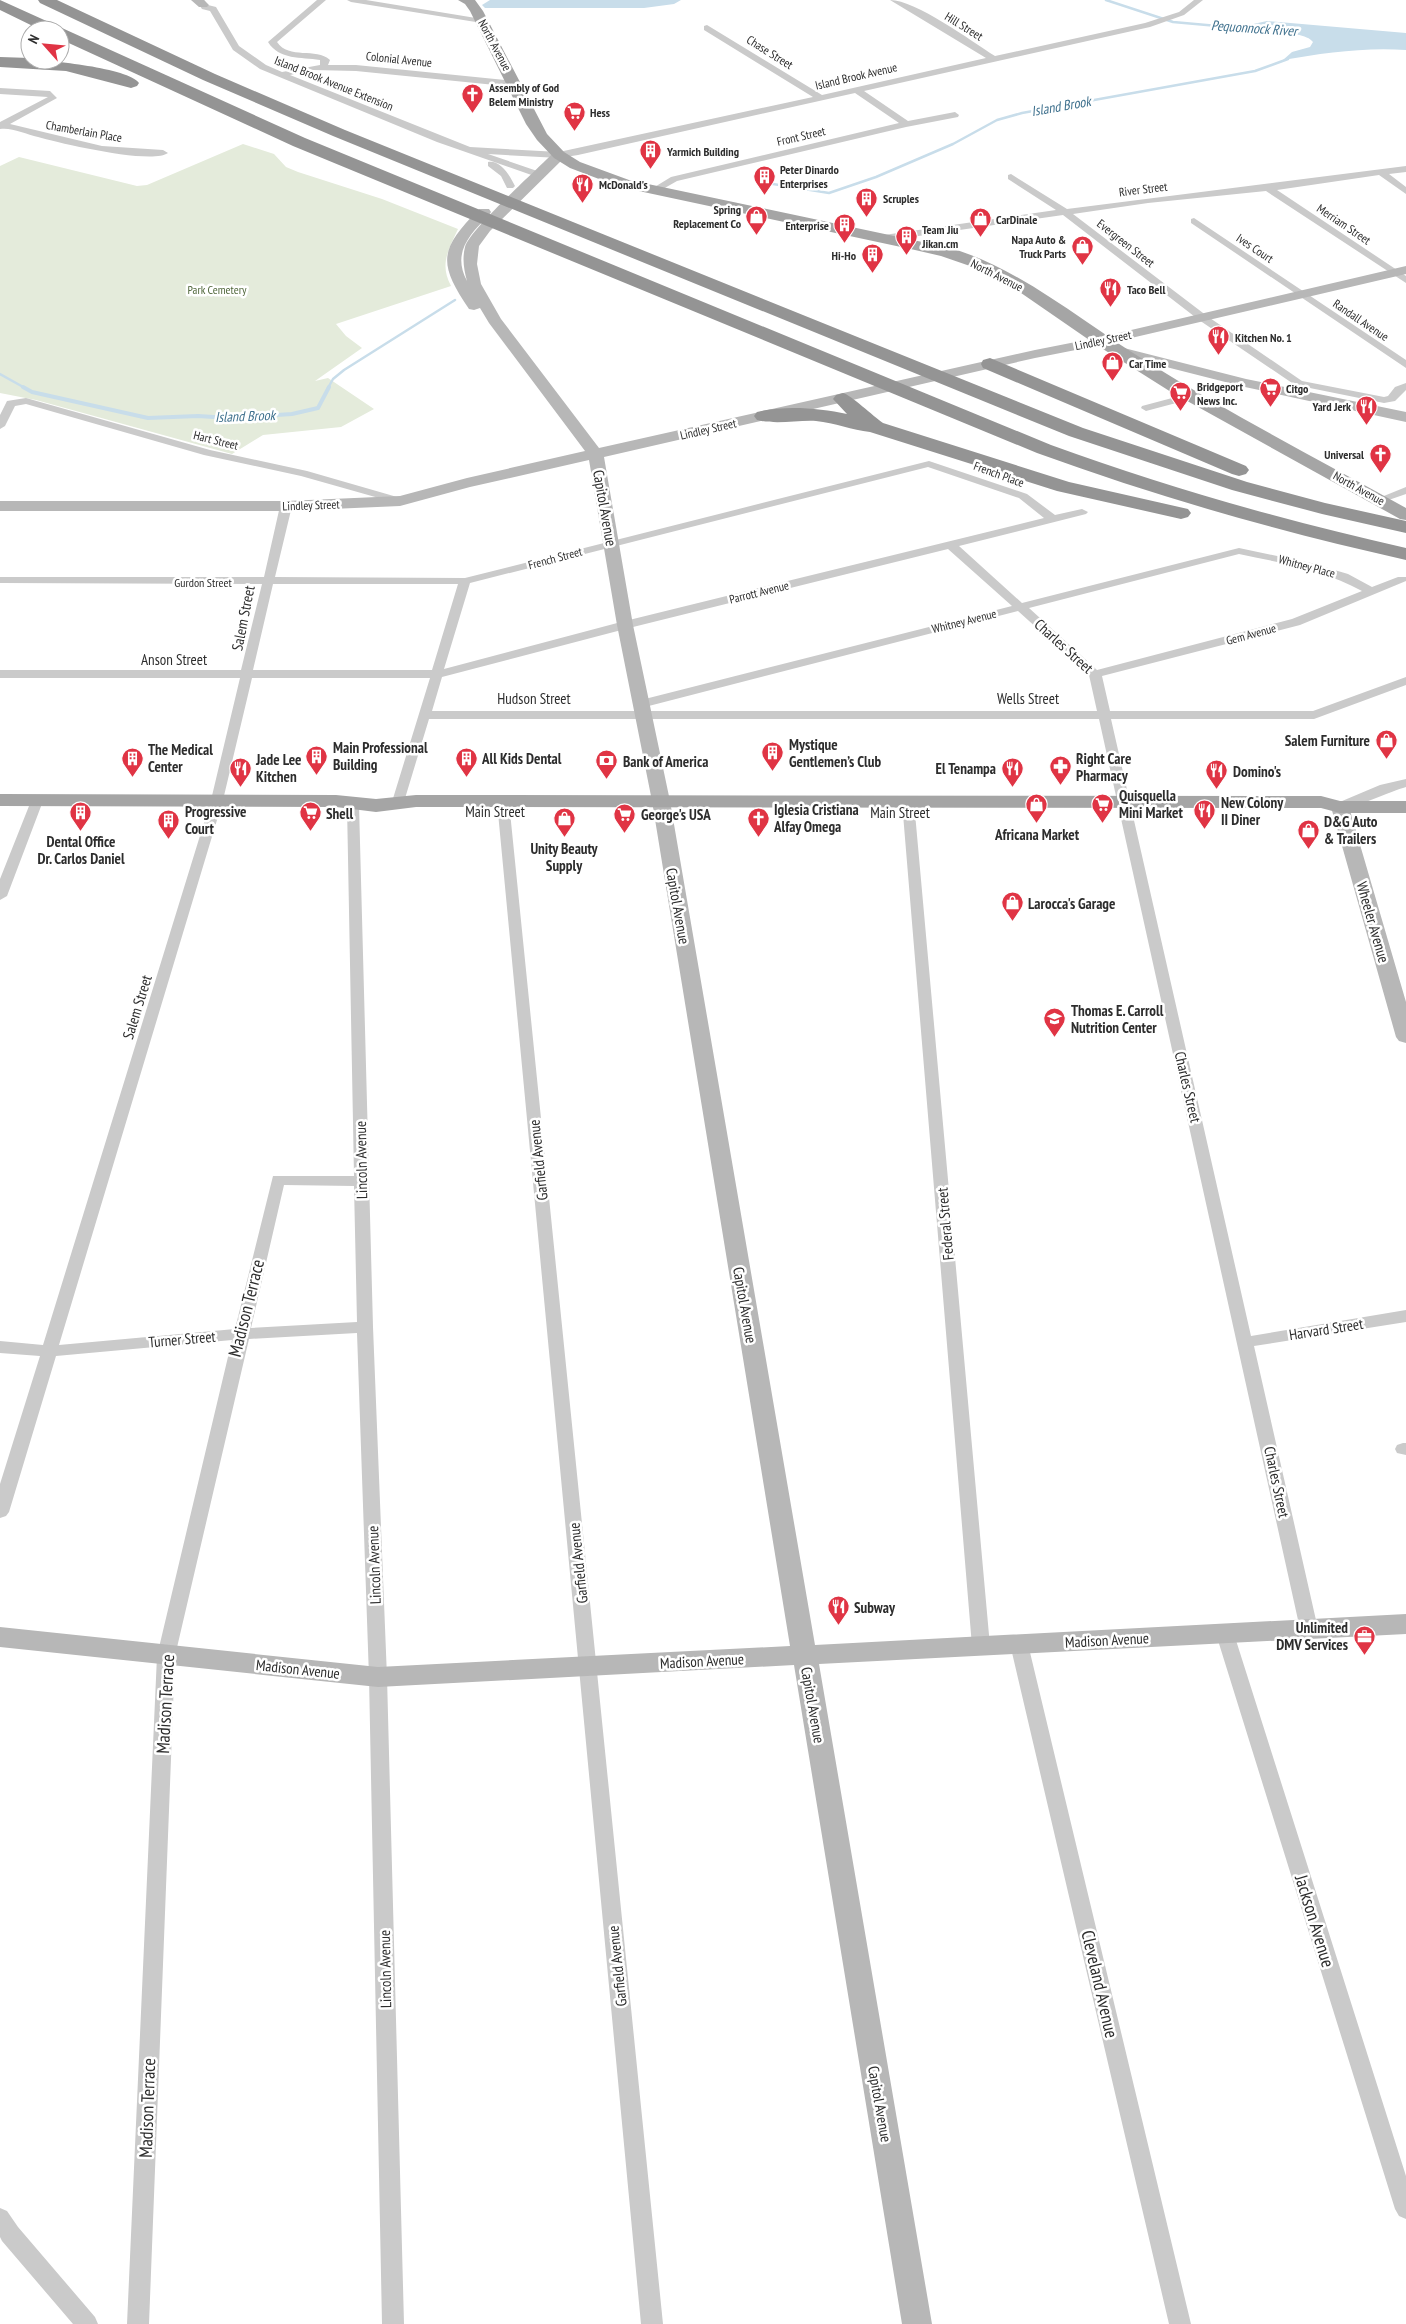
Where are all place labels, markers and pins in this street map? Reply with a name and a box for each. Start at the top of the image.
place label: Assembly of God Belem Ministry [488,80,559,109]
church icon: Assembly of God Belem Ministry [461,82,485,113]
supermarket icon: Hess [562,100,586,131]
place label: Hess [590,105,610,120]
building icon: Yarmich Building [639,139,663,170]
place label: Yarmich Building [666,144,739,159]
place label: Peter Dinardo Enterprises [780,162,839,191]
building icon: Peter Dinardo Enterprises [752,164,776,195]
restaurant icon: McDonald's [571,172,595,203]
place label: McDonald's [599,177,648,192]
building icon: Scruples [855,186,879,217]
place label: Scruples [883,191,919,206]
place label: Spring Replacement Co [673,202,742,231]
shop icon: Spring Replacement Co [745,204,769,235]
shop icon: CarDinale [968,207,992,238]
place label: CarDinale [996,212,1037,227]
building icon: Enterprise [833,213,857,244]
place label: Enterprise [785,218,829,233]
place label: Team Jiu Jikan.cm [921,222,958,251]
building icon: Team Jiu Jikan.cm [894,224,918,255]
place label: Napa Auto & Truck Parts [1011,232,1066,261]
shop icon: Napa Auto & Truck Parts [1070,234,1094,265]
building icon: Hi-Ho [860,243,884,274]
place label: Hi-Ho [832,248,857,263]
restaurant icon: Taco Bell [1099,277,1123,308]
place label: Taco Bell [1127,282,1165,297]
restaurant icon: Kitchen No. 1 [1207,325,1231,356]
place label: Kitchen No. 1 [1235,330,1292,345]
shop icon: Car Time [1101,351,1125,382]
place label: Car Time [1129,356,1166,371]
supermarket icon: Citgo [1258,376,1282,407]
place label: Bridgeport News Inc. [1197,379,1243,408]
supermarket icon: Bridgeport News Inc. [1169,381,1193,412]
place label: Citgo [1286,381,1309,396]
restaurant icon: Yard Jerk [1355,394,1379,425]
place label: Yard Jerk [1311,399,1351,414]
church icon: Universal [1368,442,1392,473]
place label: Universal [1324,447,1364,462]
shop icon: Salem Furniture [1374,728,1398,759]
place label: Salem Furniture [1285,731,1370,750]
place label: Mystique Gentlemen’s Club [789,735,881,771]
place label: Main Professional Building [333,738,428,774]
place label: The Medical Center [148,740,213,776]
building icon: Mystique Gentlemen’s Club [761,741,785,772]
building icon: Main Professional Building [305,744,329,775]
building icon: The Medical Center [120,746,144,777]
building icon: All Kids Dental [454,746,478,777]
place label: All Kids Dental [481,749,562,768]
bank icon: Bank of America [595,749,619,780]
place label: Right Care Pharmacy [1076,749,1131,785]
place label: Jade Lee Kitchen [255,750,302,786]
place label: Bank of America [623,752,708,771]
pharmacy icon: Right Care Pharmacy [1048,755,1072,786]
restaurant icon: Jade Lee Kitchen [228,756,252,787]
restaurant icon: El Tenampa [1000,756,1024,787]
place label: El Tenampa [936,759,996,778]
restaurant icon: Domino's [1205,759,1229,790]
place label: Domino's [1233,762,1281,781]
place label: Quisquella Mini Market [1119,786,1184,822]
supermarket icon: Quisquella Mini Market [1091,792,1115,823]
shop icon: Africana Market [1025,793,1049,824]
place label: New Colony II Diner [1221,793,1284,829]
restaurant icon: New Colony II Diner [1193,799,1217,830]
place label: Iglesia Cristiana Alfay Omega [773,800,859,836]
building icon: Dental Office Dr. Carlos Daniel [69,801,93,832]
supermarket icon: Shell [298,801,322,832]
place label: Progressive Court [185,802,247,838]
supermarket icon: George's USA [613,802,637,833]
place label: Shell [326,804,353,823]
place label: George's USA [641,805,711,824]
church icon: Iglesia Cristiana Alfay Omega [746,806,770,837]
shop icon: Unity Beauty Supply [552,807,576,838]
building icon: Progressive Court [157,808,181,839]
place label: D&G Auto & Trailers [1324,812,1378,848]
shop icon: D&G Auto & Trailers [1296,818,1320,849]
place label: Africana Market [994,825,1080,844]
place label: Dental Office Dr. Carlos Daniel [37,832,125,868]
place label: Unity Beauty Supply [530,839,599,875]
shop icon: Larocca's Garage [1000,891,1024,922]
place label: Larocca's Garage [1028,894,1115,913]
place label: Thomas E. Carroll Nutrition Center [1071,1001,1164,1037]
school or university icon: Thomas E. Carroll Nutrition Center [1043,1007,1067,1038]
restaurant icon: Subway [826,1595,850,1626]
place label: Subway [854,1598,896,1617]
place label: Unlimited DMV Services [1276,1618,1348,1654]
office icon: Unlimited DMV Services [1352,1624,1376,1655]

